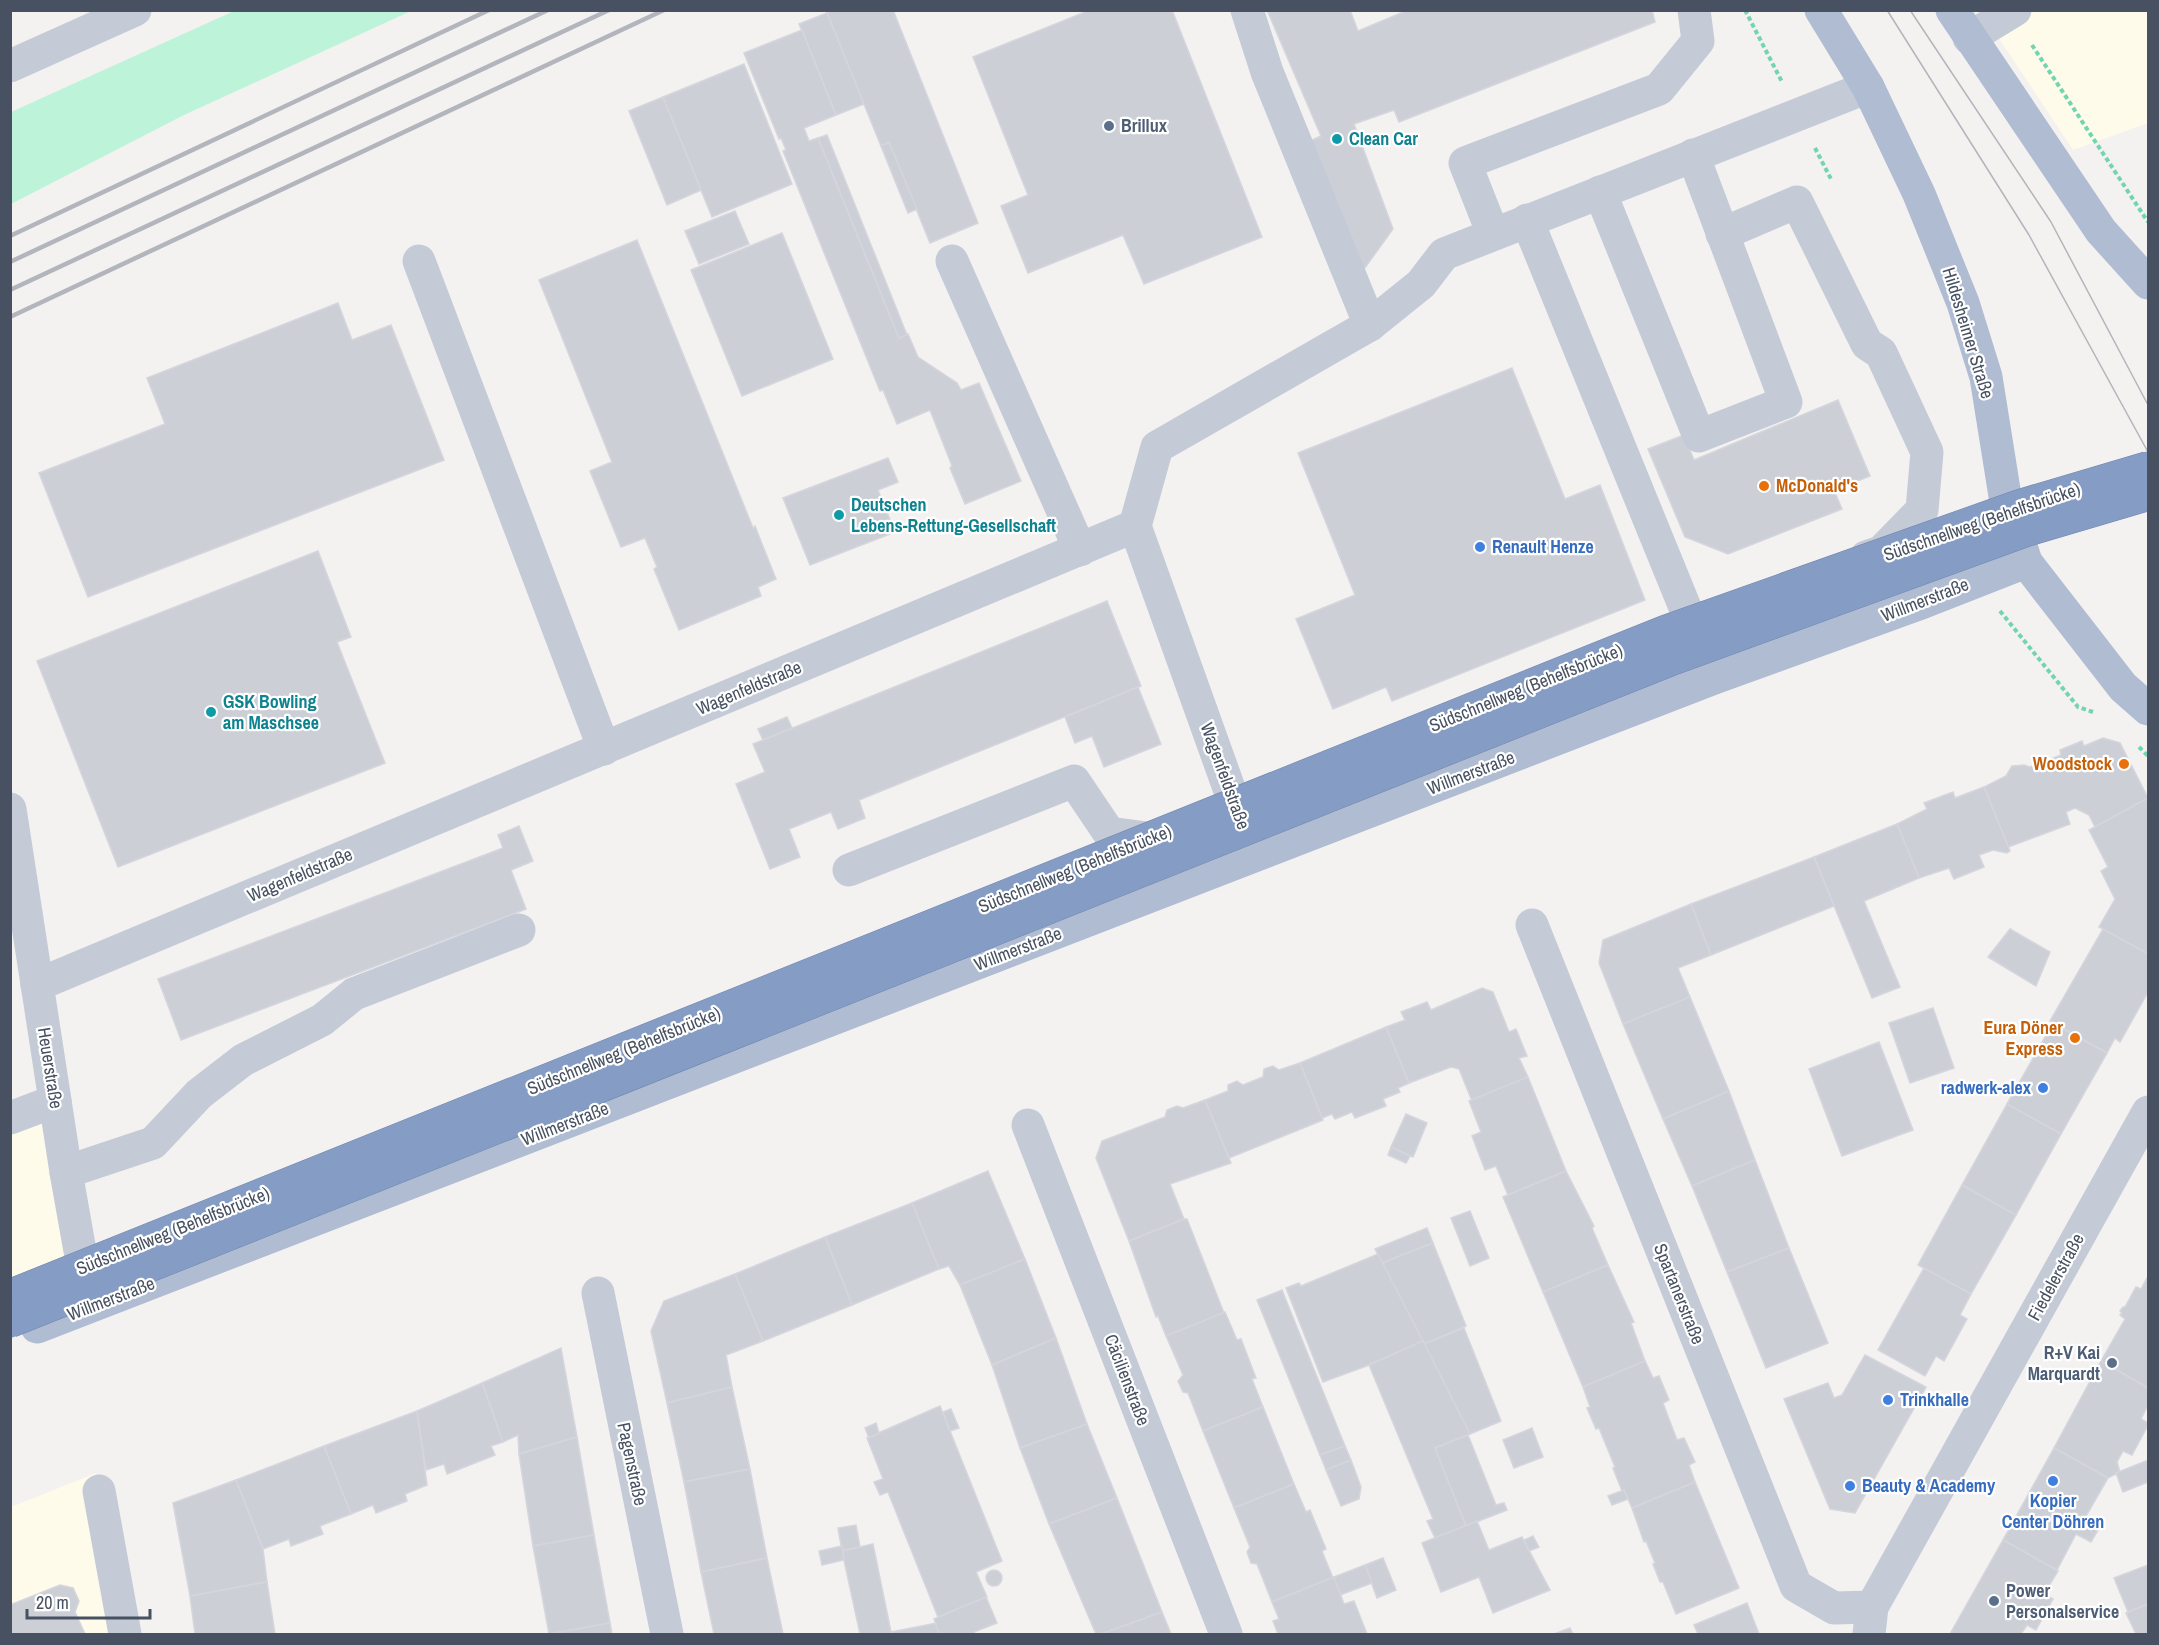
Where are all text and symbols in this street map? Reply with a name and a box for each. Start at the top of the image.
place label: Brillux [1121,113,1168,138]
marker: Brillux [1102,119,1116,133]
place label: Clean Car [1349,126,1418,151]
marker: Clean Car [1330,132,1344,146]
street label: Hildesheimer Straße [1937,264,2000,402]
place label: McDonald's [1776,473,1858,498]
street label: Südschnellweg (Behelfsbrücke) [1880,476,2084,567]
marker: McDonald's [1757,479,1771,493]
place label: Deutschen Lebens-Rettung-Gesellschaft [851,492,1056,538]
marker: Deutschen Lebens-Rettung-Gesellschaft [832,508,846,522]
place label: Renault Henze [1492,534,1594,559]
marker: Renault Henze [1473,540,1487,554]
street label: Willmerstraße [1877,571,1972,628]
street label: Südschnellweg (Behelfsbrücke) [1425,637,1626,738]
street label: Wagenfeldstraße [692,654,805,721]
place label: GSK Bowling am Maschsee [223,689,319,735]
marker: GSK Bowling am Maschsee [204,705,218,719]
street label: Wagenfeldstraße [1195,719,1256,833]
street label: Willmerstraße [1423,744,1518,801]
place label: Woodstock [2033,751,2113,776]
marker: Woodstock [2117,757,2131,771]
street label: Südschnellweg (Behelfsbrücke) [974,818,1175,919]
street label: Wagenfeldstraße [243,841,356,908]
street label: Willmerstraße [970,920,1065,977]
street label: Südschnellweg (Behelfsbrücke) [523,1000,724,1101]
place label: Eura Döner Express [1983,1015,2063,1061]
street label: Heuerstraße [32,1025,69,1110]
marker: Eura Döner Express [2068,1031,2082,1045]
place label: radwerk-alex [1941,1075,2032,1100]
marker: radwerk-alex [2036,1081,2050,1095]
street label: Willmerstraße [517,1095,612,1152]
street label: Südschnellweg (Behelfsbrücke) [72,1180,273,1281]
street label: Fiedelerstraße [2021,1229,2090,1325]
street label: Spartanerstraße [1648,1240,1711,1348]
street label: Willmerstraße [63,1270,158,1327]
street label: Cäcilienstraße [1099,1331,1156,1429]
place label: R+V Kai Marquardt [2028,1340,2100,1386]
marker: R+V Kai Marquardt [2105,1356,2119,1370]
place label: Trinkhalle [1900,1387,1969,1412]
marker: Trinkhalle [1881,1393,1895,1407]
street label: Pagenstraße [611,1420,654,1508]
place label: Beauty & Academy [1862,1473,1996,1498]
marker: Kopier Center Döhren [2046,1474,2060,1488]
marker: Beauty & Academy [1843,1479,1857,1493]
place label: Kopier Center Döhren [2002,1488,2104,1534]
place label: Power Personalservice [2006,1578,2119,1624]
scale bar [27,1582,150,1620]
text: 20 m [36,1590,69,1615]
marker: Power Personalservice [1987,1594,2001,1608]

